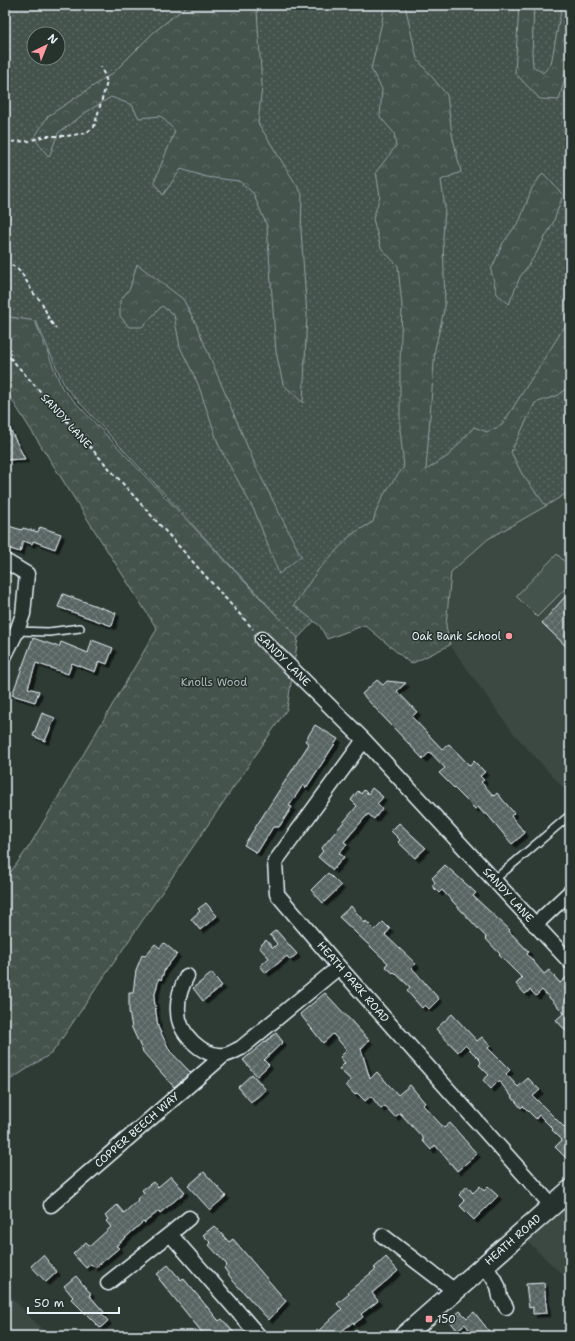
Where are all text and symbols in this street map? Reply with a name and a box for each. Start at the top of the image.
north arrow [26,26,66,66]
text: N [44,31,61,48]
street label: SANDY LANE [37,390,95,452]
place label: Oak Bank School [412,629,502,644]
street label: SANDY LANE [254,630,314,690]
marker: Oak Bank School [504,631,514,641]
park label: Knolls Wood [181,675,247,690]
street label: SANDY LANE [479,864,537,926]
street label: HEATH PARK ROAD [314,938,392,1026]
street label: COPPER BEECH WAY [91,1089,183,1171]
street label: HEATH ROAD [482,1211,544,1269]
scale bar [28,1289,119,1315]
text: 50 m [34,1295,64,1311]
place label: 150 [437,1312,456,1327]
marker: 150 [424,1314,434,1324]

